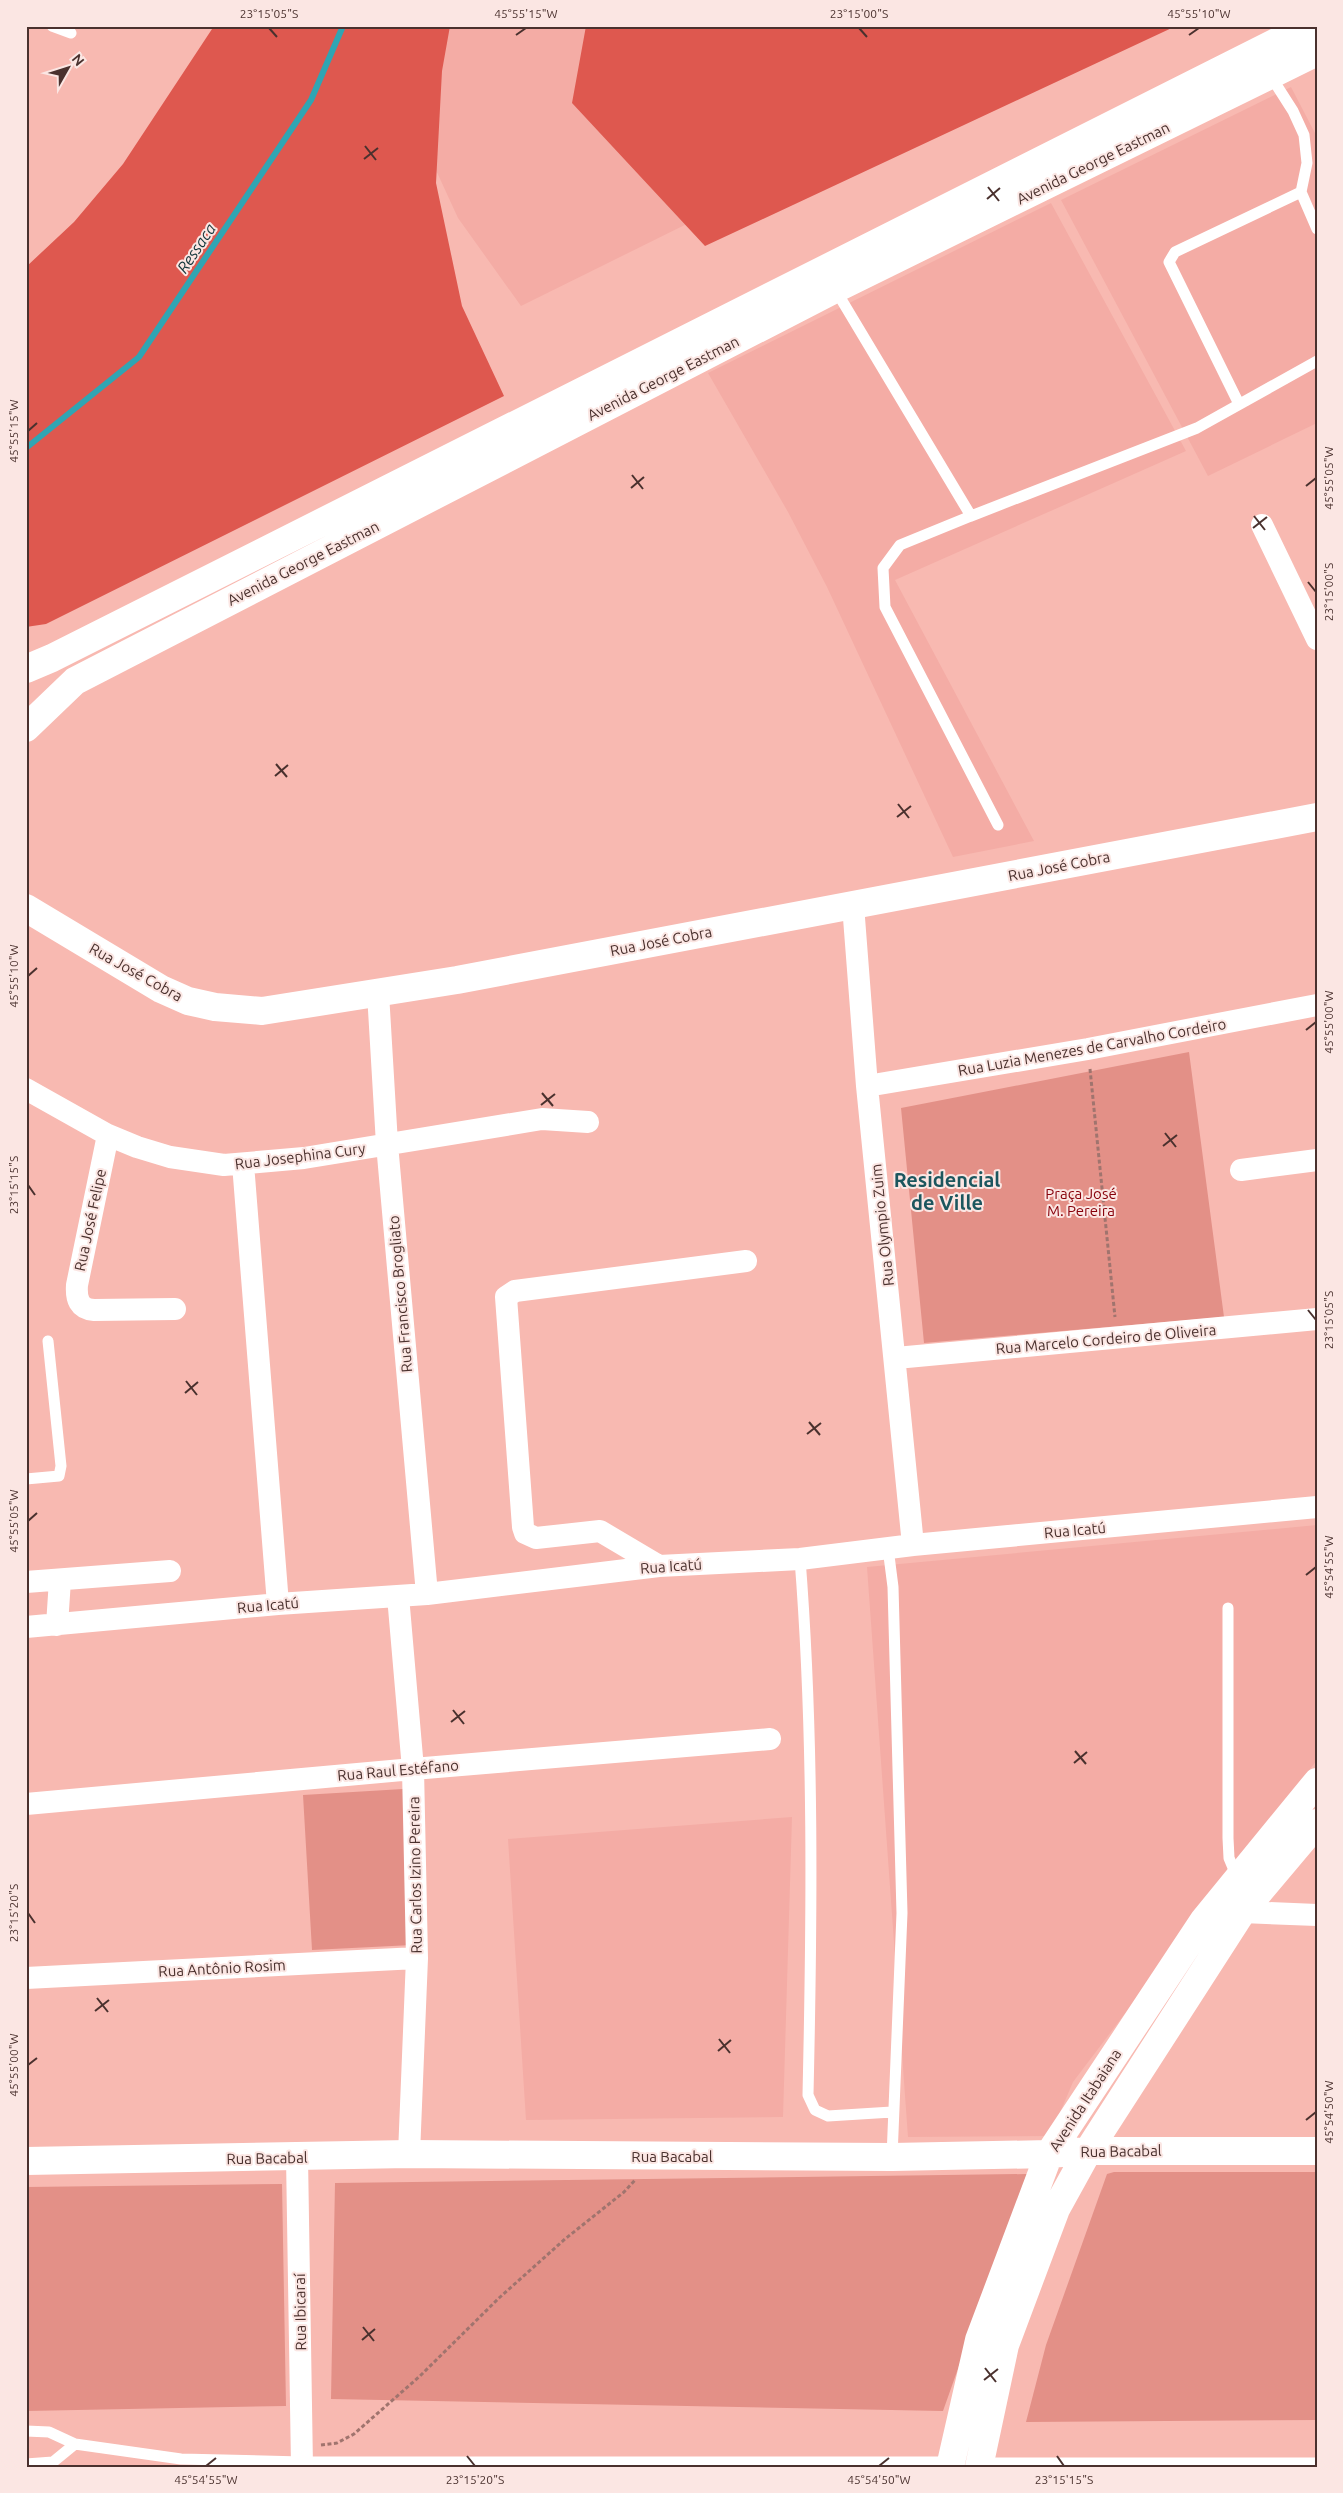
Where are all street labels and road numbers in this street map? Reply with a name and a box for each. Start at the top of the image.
street label: Avenida George Eastman [1014,119,1172,207]
street label: Avenida George Eastman [584,332,742,424]
street label: Avenida George Eastman [224,517,382,609]
street label: Rua José Cobra [1007,848,1111,884]
street label: Rua José Cobra [609,923,713,959]
street label: Rua José Cobra [87,939,185,1005]
street label: Rua Luzia Menezes de Carvalho Cordeiro [957,1015,1227,1079]
street label: Rua Josephina Cury [234,1140,366,1172]
street label: Rua Olympio Zuim [867,1163,897,1287]
street label: Rua José Felipe [71,1167,109,1273]
street label: Rua Francisco Brogliato [385,1215,415,1373]
street label: Rua Marcelo Cordeiro de Oliveira [995,1321,1217,1357]
street label: Rua Icatú [1043,1519,1107,1541]
street label: Rua Icatú [639,1555,703,1577]
street label: Rua Icatú [236,1594,300,1616]
street label: Rua Raul Estéfano [337,1756,459,1784]
street label: Rua Carlos Izino Pereira [405,1796,425,1954]
street label: Rua Antônio Rosim [158,1956,286,1980]
street label: Avenida Itabaiana [1046,2046,1124,2154]
street label: Rua Bacabal [1080,2142,1162,2160]
street label: Rua Bacabal [631,2148,713,2165]
street label: Rua Bacabal [226,2149,308,2167]
street label: Rua Ibicaraí [291,2273,309,2351]

